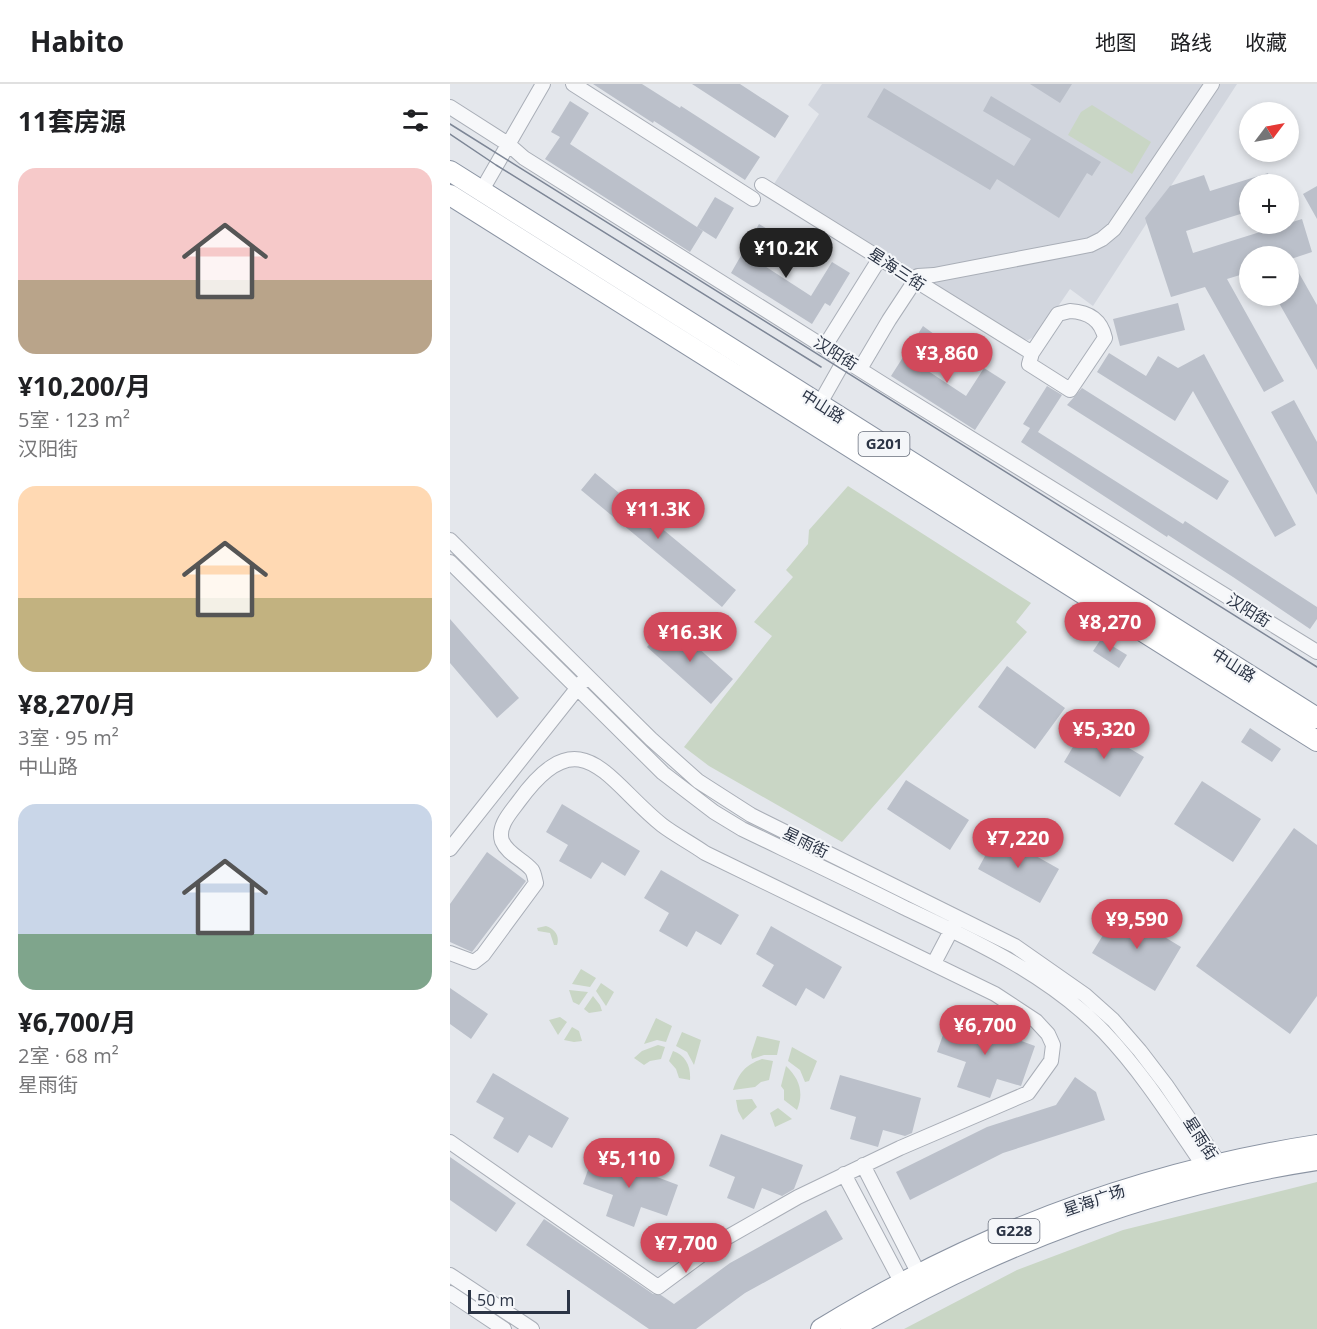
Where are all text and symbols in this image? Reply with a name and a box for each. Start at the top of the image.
text: Habito [30,22,124,60]
text: 地图 [1095,28,1137,56]
text: 路线 [1170,28,1212,56]
text: 收藏 [1245,28,1287,56]
north arrow [1239,102,1299,162]
map controls [1239,102,1299,306]
text: 11套房源 [18,103,126,139]
icon: filters [399,104,432,137]
button: + [1239,174,1299,234]
icon: home [171,207,279,315]
pin: ¥10.2K [737,228,835,279]
text: ¥10.2K [754,234,818,261]
street label: 星海三街 [864,242,930,296]
button: − [1239,246,1299,306]
street label: 汉阳街 [810,331,862,375]
pin: ¥3,860 [898,333,996,384]
text: ¥3,860 [916,339,978,366]
text: ¥10,200/月 [18,368,151,404]
street label: 中山路 [797,384,849,428]
text: 5室 · 123 m² [18,406,130,433]
road number: G201 [858,432,910,456]
text: 汉阳街 [18,435,78,462]
pin: ¥11.3K [609,489,707,540]
text: ¥11.3K [626,495,690,522]
icon: home [171,525,279,633]
street label: 汉阳街 [1223,588,1275,632]
pin: ¥8,270 [1061,602,1159,653]
text: ¥8,270 [1079,608,1141,635]
pin: ¥16.3K [641,612,739,663]
text: ¥16.3K [658,618,722,645]
street label: 中山路 [1208,643,1260,687]
text: ¥8,270/月 [18,686,137,722]
pin: ¥5,320 [1055,709,1153,760]
text: ¥5,320 [1073,715,1135,742]
text: 3室 · 95 m² [18,724,119,751]
text: 中山路 [18,753,78,780]
pin: ¥7,220 [969,818,1067,869]
street label: 星雨街 [780,822,832,862]
text: ¥7,220 [987,824,1049,851]
icon: home [171,843,279,951]
pin: ¥9,590 [1088,899,1186,950]
text: ¥9,590 [1106,905,1168,932]
text: ¥6,700/月 [18,1004,137,1040]
pin: ¥6,700 [936,1005,1034,1056]
text: ¥6,700 [954,1011,1016,1038]
text: 2室 · 68 m² [18,1042,119,1069]
text: 星雨街 [18,1071,78,1098]
street label: 星雨街 [1179,1112,1223,1164]
pin: ¥5,110 [580,1138,678,1189]
text: ¥5,110 [598,1144,660,1171]
street label: 星海广场 [1060,1179,1128,1221]
road number: G228 [988,1219,1040,1243]
pin: ¥7,700 [637,1223,735,1274]
text: ¥7,700 [655,1229,717,1256]
scale bar [468,1287,570,1314]
text: 50 m [477,1289,514,1311]

